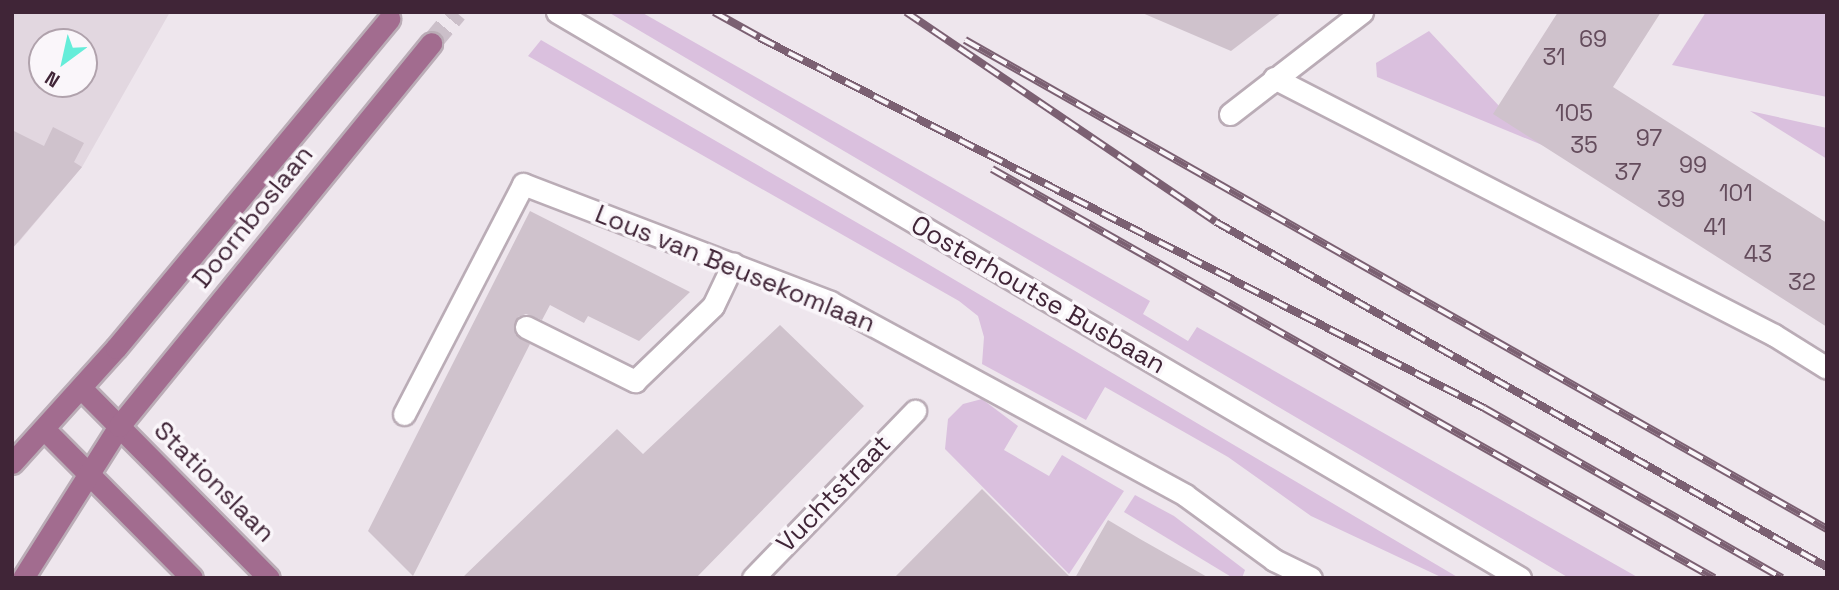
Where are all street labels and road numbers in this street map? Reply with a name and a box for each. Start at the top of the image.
street label: Doornboslaan [186,140,320,294]
street label: Lous van Beusekomlaan [590,199,880,339]
street label: Oosterhoutse Busbaan [905,209,1171,381]
street label: Stationslaan [147,415,281,549]
street label: Vuchtstraat [770,429,898,559]

